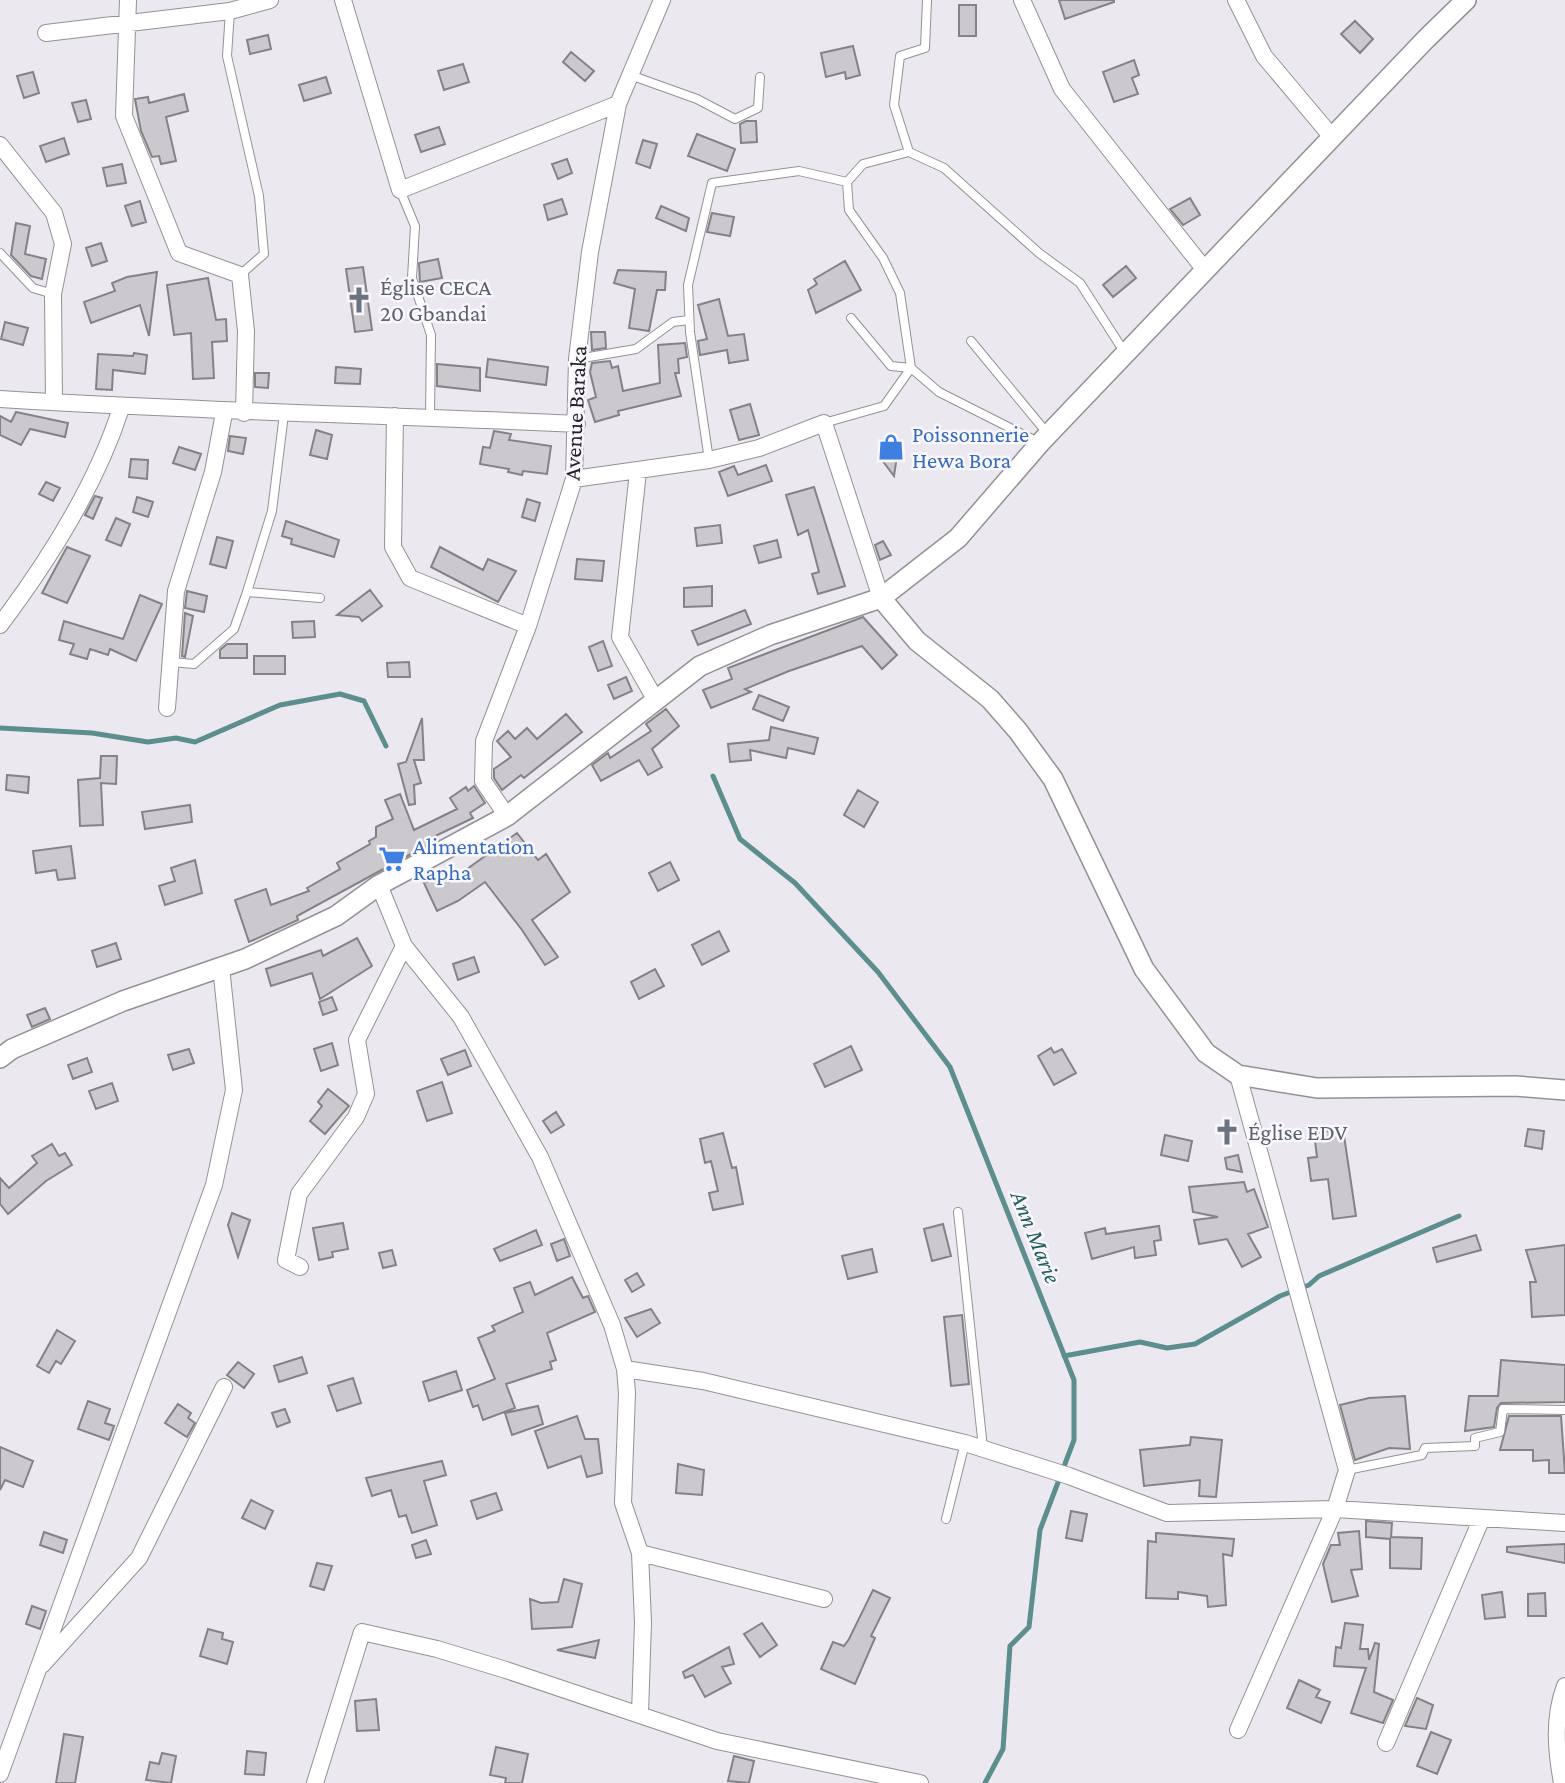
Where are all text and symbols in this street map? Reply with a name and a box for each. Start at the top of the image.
place label: Église CECA 20 Gbandai [380,274,492,326]
church icon: Église CECA 20 Gbandai [344,285,374,315]
street label: Avenue Baraka [558,344,592,481]
place label: Poissonnerie Hewa Bora [912,421,1029,473]
shop icon: Poissonnerie Hewa Bora [876,432,906,462]
place label: Alimentation Rapha [413,833,535,885]
supermarket icon: Alimentation Rapha [377,844,407,874]
church icon: Église EDV [1212,1117,1242,1147]
place label: Église EDV [1248,1119,1348,1145]
water label: Ann Marie [1005,1186,1067,1287]

